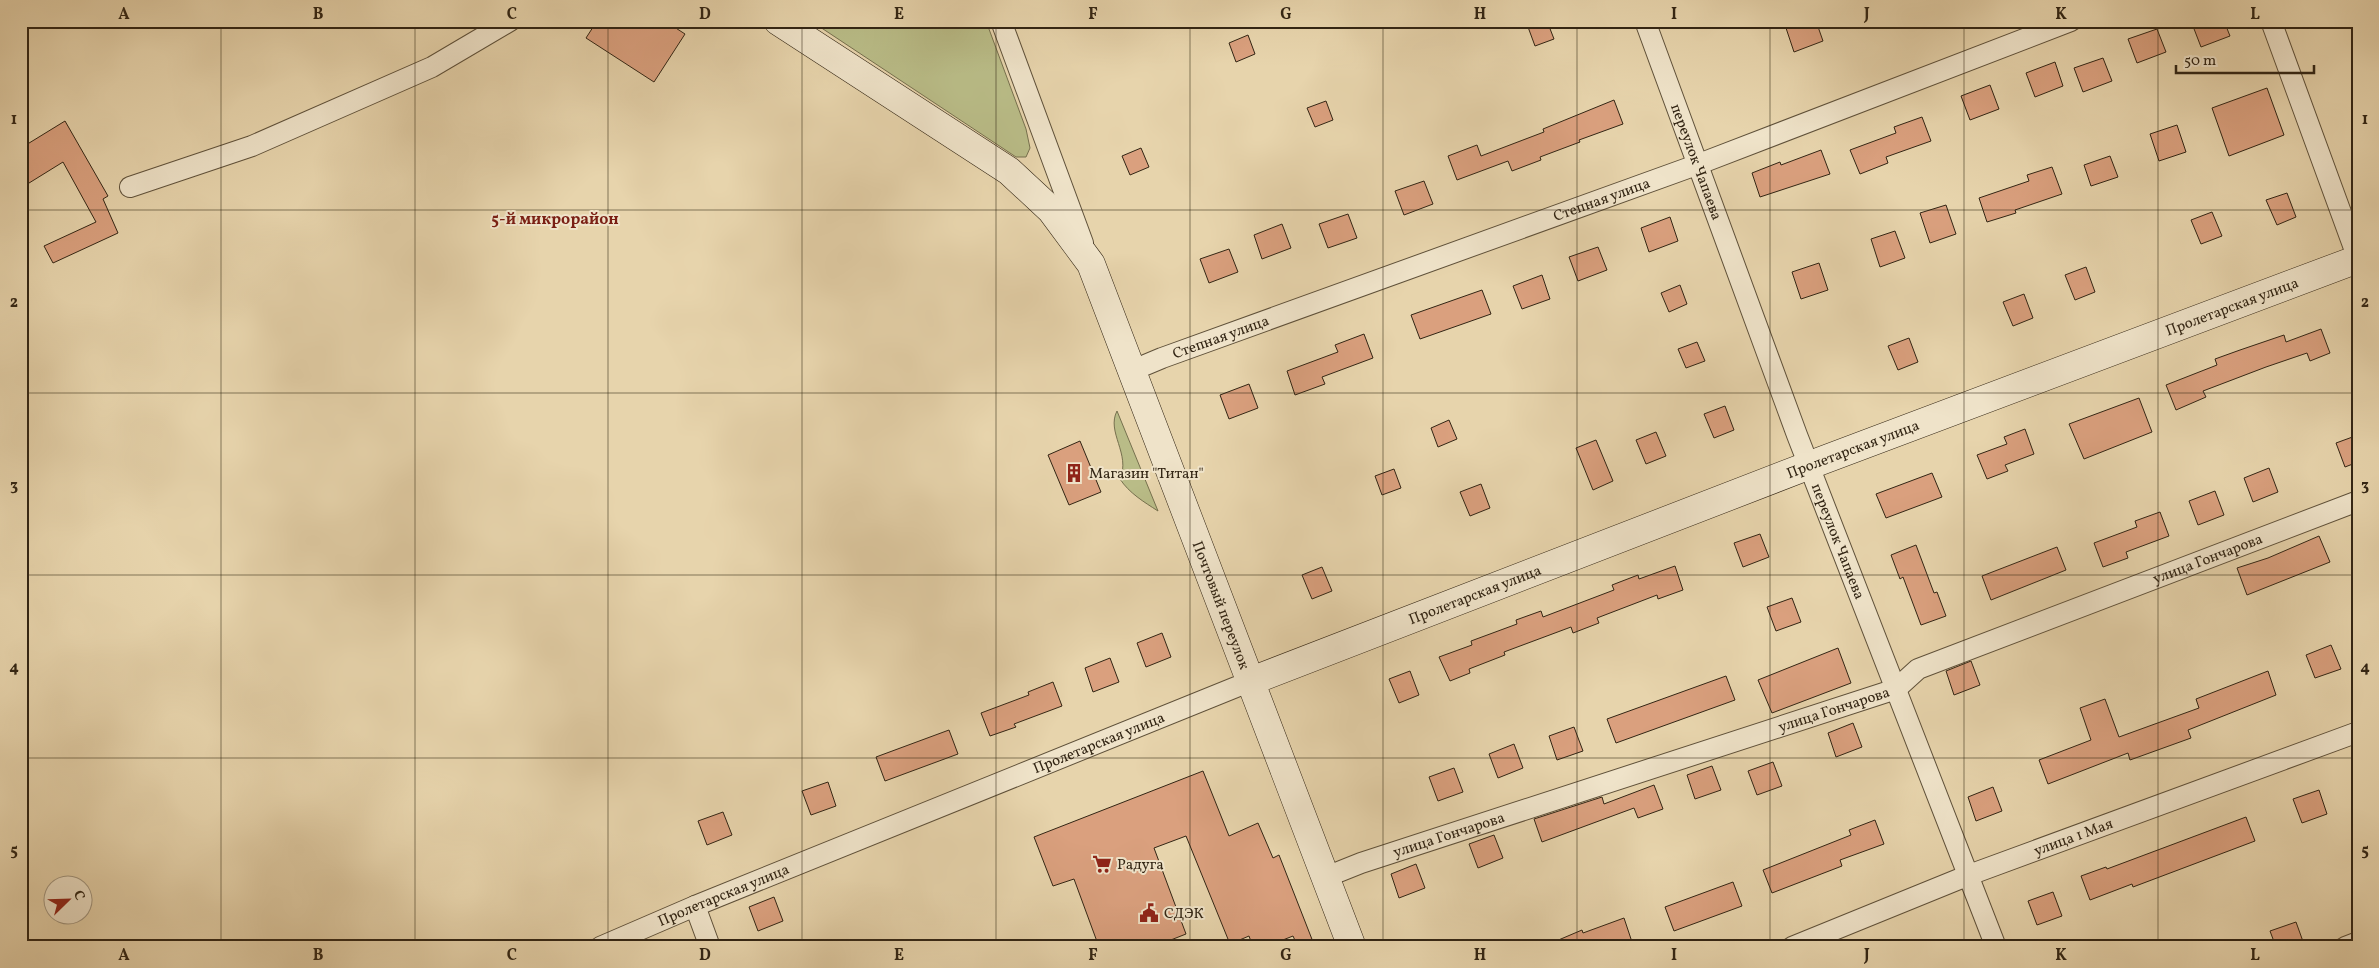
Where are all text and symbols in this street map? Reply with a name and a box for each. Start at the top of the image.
text: A [118,4,130,26]
text: B [313,4,324,26]
text: C [507,4,517,26]
text: D [699,4,711,26]
text: E [894,4,904,26]
text: F [1088,4,1098,26]
text: G [1280,4,1292,26]
text: H [1474,4,1486,26]
text: I [1671,4,1677,26]
text: J [1863,4,1870,26]
text: K [2055,4,2067,26]
text: L [2250,4,2260,26]
scale bar [2176,42,2314,74]
text: 50 m [2184,51,2216,72]
street label: переулок Чапаева [1664,101,1726,224]
text: 1 [11,109,17,131]
text: 1 [2362,109,2368,131]
street label: Степная улица [1551,173,1653,228]
district label: 5-й микрорайон [491,209,619,231]
street label: Пролетарская улица [2163,273,2302,342]
text: 2 [10,292,18,314]
text: 2 [2361,292,2369,314]
street label: Степная улица [1170,311,1272,365]
street label: Пролетарская улица [1784,416,1923,485]
building icon: Магазин "Титан" [1063,462,1085,484]
place label: Магазин "Титан" [1089,464,1204,485]
text: 3 [10,475,18,497]
text: 3 [2361,475,2369,497]
street label: переулок Чапаева [1805,481,1869,603]
street label: улица Гончарова [2150,529,2266,590]
street label: Почтовый переулок [1186,538,1254,673]
street label: Пролетарская улица [1406,561,1545,631]
text: 4 [9,657,19,679]
text: 4 [2360,657,2370,679]
street label: улица Гончарова [1776,683,1893,739]
street label: Пролетарская улица [1030,708,1168,780]
street label: улица Гончарова [1391,808,1508,864]
street label: улица 1 Мая [2031,814,2116,862]
text: 5 [10,840,18,862]
text: 5 [2361,840,2369,862]
supermarket icon: Радуга [1091,853,1113,875]
place label: Радуга [1117,855,1164,876]
street label: Пролетарская улица [655,860,793,933]
north arrow [42,876,92,926]
text: С [68,888,89,903]
public building icon: СДЭК [1138,902,1160,924]
place label: СДЭК [1164,904,1204,925]
text: A [118,945,130,967]
text: B [313,945,324,967]
text: C [507,945,517,967]
text: D [699,945,711,967]
text: E [894,945,904,967]
text: F [1088,945,1098,967]
text: G [1280,945,1292,967]
text: H [1474,945,1486,967]
text: I [1671,945,1677,967]
text: J [1863,945,1870,967]
text: K [2055,945,2067,967]
text: L [2250,945,2260,967]

